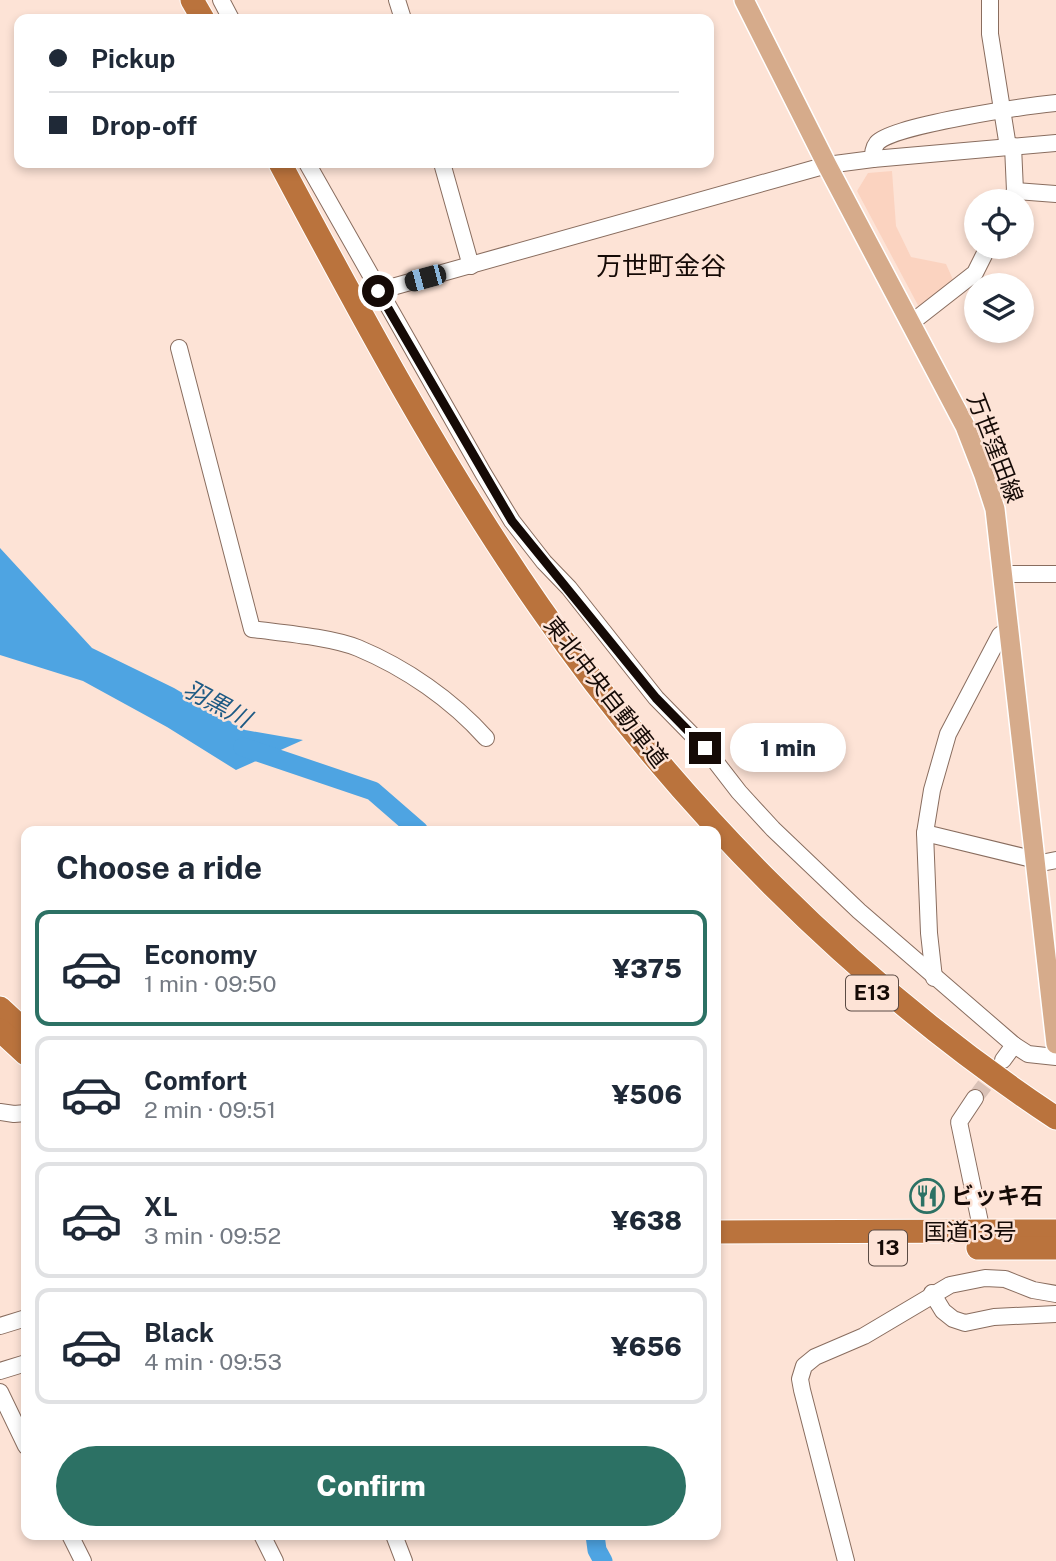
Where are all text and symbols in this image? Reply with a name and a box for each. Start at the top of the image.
text: Pickup [91,43,175,74]
text: Drop-off [91,110,197,141]
map controls [964,189,1034,343]
button: locate [964,189,1034,259]
district label: 万世町金谷 [596,250,726,281]
car [402,262,449,294]
button: layers [964,273,1034,343]
route start [362,275,394,307]
street label: 万世窪田線 [962,389,1029,506]
street label: 東北中央自動車道 [539,611,674,773]
water label: 羽黒川 [179,674,258,734]
callout: 1 min [730,724,845,772]
route end [689,732,721,764]
text: 1 min [760,734,816,761]
text: Choose a ride [56,849,262,886]
icon: car [60,937,123,1000]
text: Economy [144,939,257,970]
text: ¥375 [612,953,682,984]
text: 1 min · 09:50 [144,970,277,997]
road number: E13 [846,976,898,1010]
icon: car [60,1063,123,1126]
text: Comfort [144,1065,247,1096]
text: ¥506 [612,1079,682,1110]
text: 2 min · 09:51 [144,1096,276,1123]
restaurant icon: ビッキ石 [908,1177,946,1215]
place label: ビッキ石 [951,1182,1043,1209]
icon: car [60,1189,123,1252]
text: XL [144,1191,178,1222]
text: ¥638 [611,1205,682,1236]
street label: 国道13号 [924,1218,1016,1245]
text: 3 min · 09:52 [144,1222,281,1249]
road number: 13 [869,1230,907,1266]
icon: car [60,1315,123,1378]
text: Black [144,1317,214,1348]
text: ¥656 [611,1331,682,1362]
text: 4 min · 09:53 [144,1348,282,1375]
button: Confirm [56,1446,686,1526]

